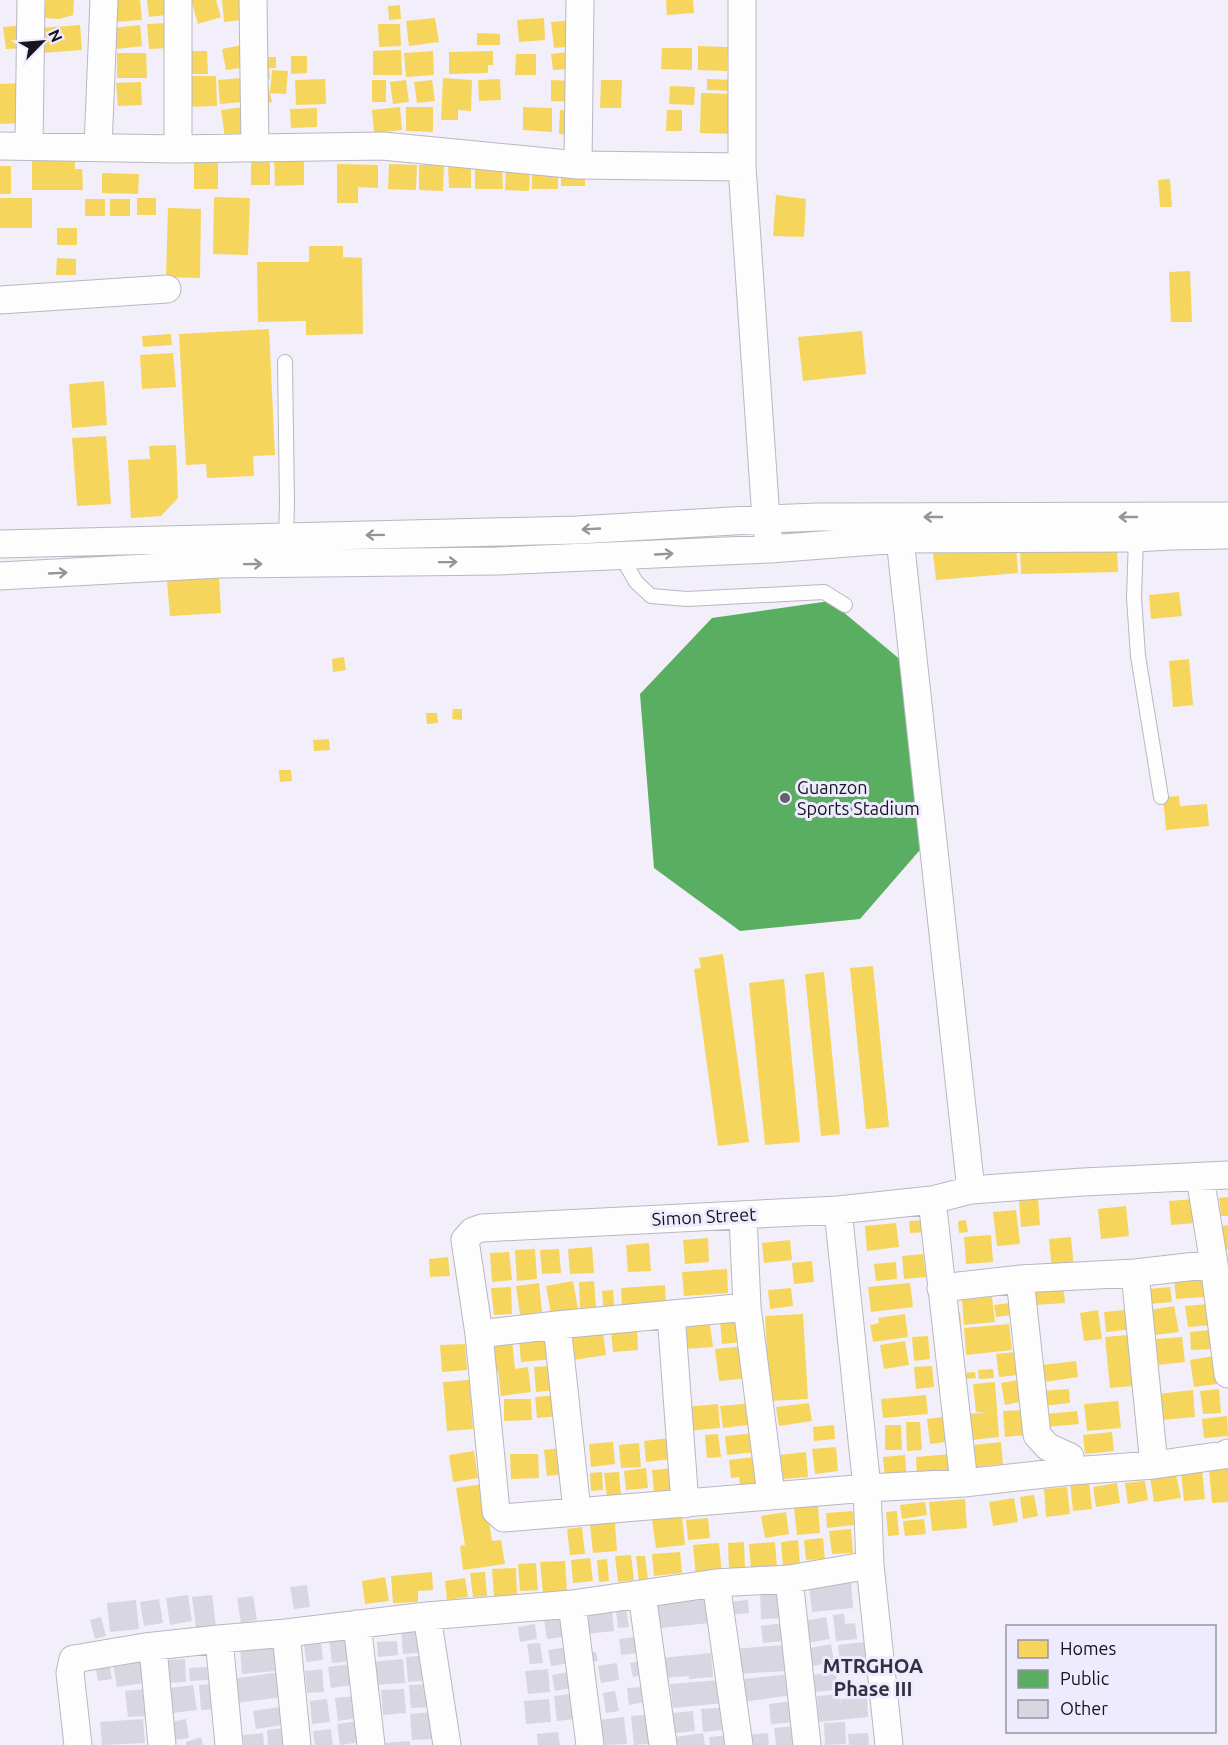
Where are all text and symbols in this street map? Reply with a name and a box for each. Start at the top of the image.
north arrow [12,12,72,72]
text: N [45,26,66,45]
one-way arrow [923,511,943,523]
one-way arrow [1118,511,1138,523]
one-way arrow [581,524,601,535]
one-way arrow [365,529,385,541]
one-way arrow [654,548,674,559]
one-way arrow [438,556,458,568]
one-way arrow [243,558,263,570]
one-way arrow [48,567,68,578]
place label: Guanzon Sports Stadium [797,777,920,818]
marker: Guanzon Sports Stadium [778,791,792,805]
street label: Simon Street [651,1203,757,1229]
legend [1006,1625,1216,1733]
text: Homes [1060,1638,1117,1658]
district label: MTRGHOA Phase III [823,1654,923,1700]
text: Public [1060,1668,1109,1688]
text: Other [1060,1698,1108,1718]

